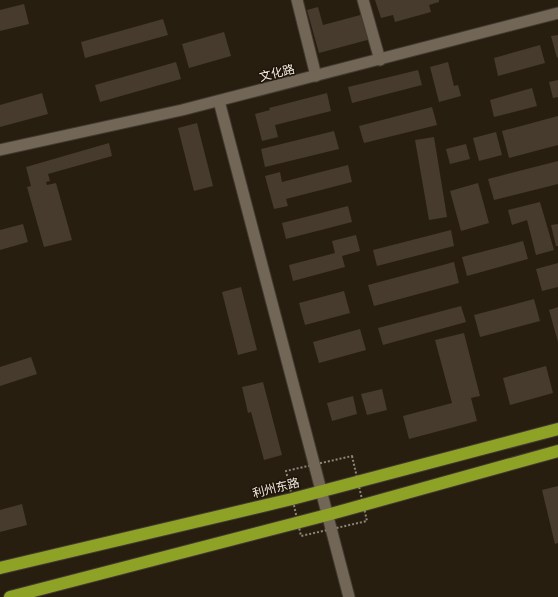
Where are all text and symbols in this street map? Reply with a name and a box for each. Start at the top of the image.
street label: 文化路 [257,60,296,85]
street label: 利州东路 [251,473,301,502]

